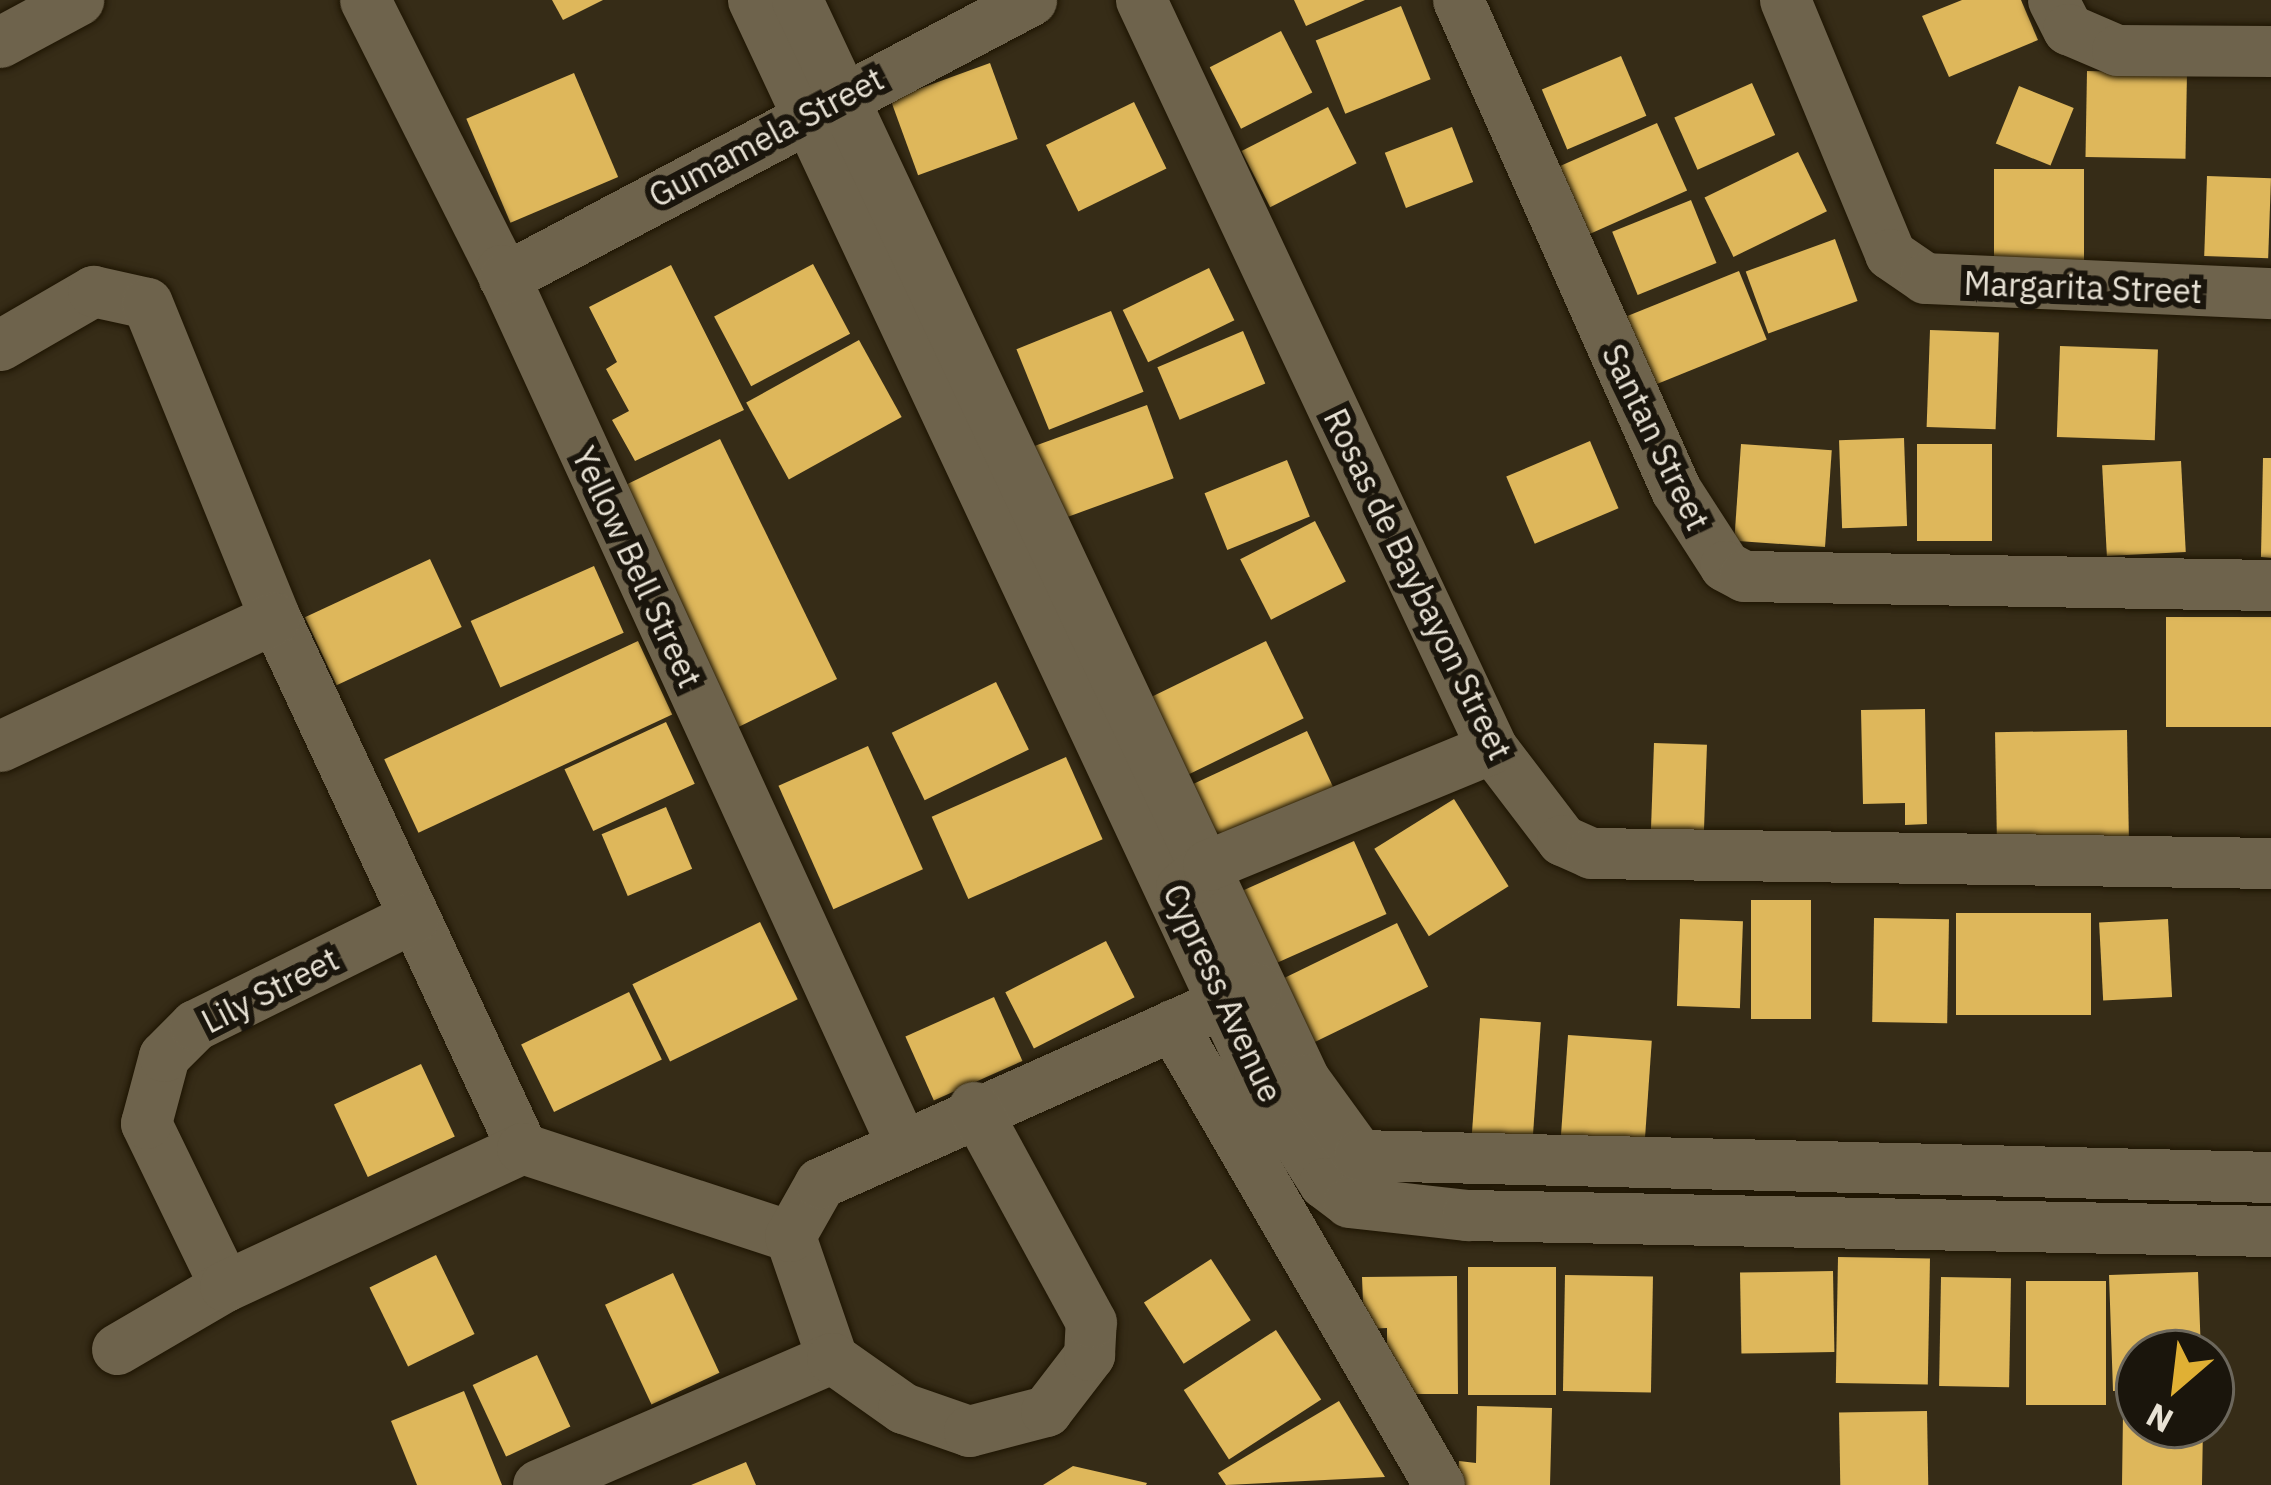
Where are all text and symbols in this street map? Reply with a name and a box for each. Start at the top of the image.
street label: Gumamela Street [642,59,890,215]
street label: Margarita Street [1963,263,2203,311]
street label: Santan Street [1594,338,1718,536]
street label: Rosas de Baybayon Street [1316,402,1520,766]
street label: Yellow Bell Street [564,440,710,694]
street label: Cypress Avenue [1155,878,1291,1108]
street label: Lily Street [195,939,345,1041]
north arrow [2115,1329,2235,1449]
text: N [2139,1394,2180,1443]

